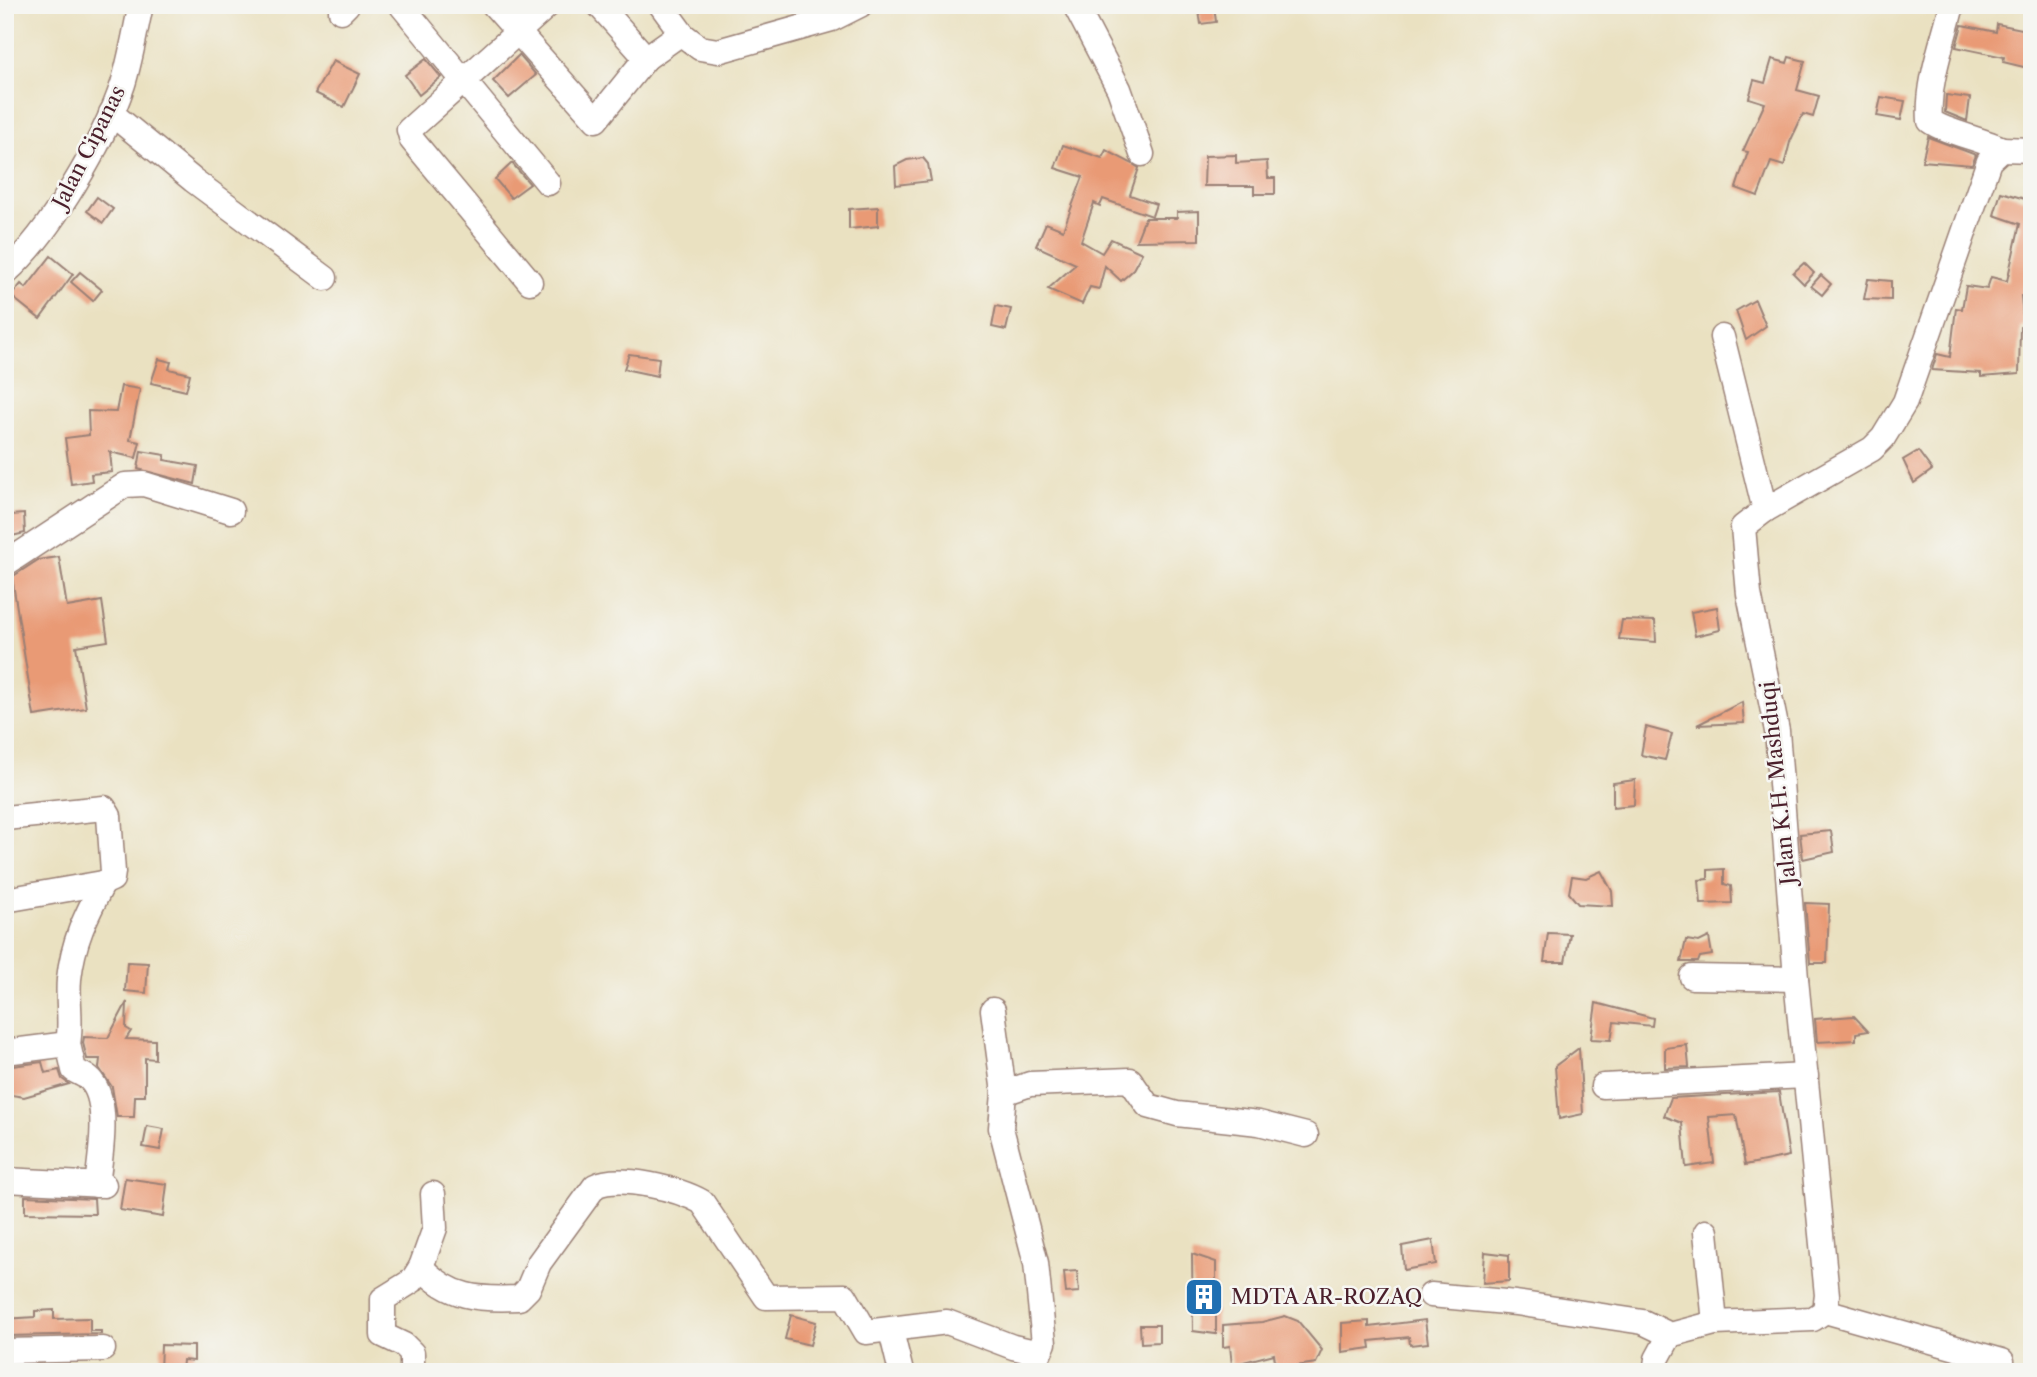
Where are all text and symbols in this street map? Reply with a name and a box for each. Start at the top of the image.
street label: Jalan Cipanas [46,81,130,215]
street label: Jalan K.H. Mashduqi [1754,680,1801,889]
building icon: MDTA AR-ROZAQ [1183,1276,1225,1318]
place label: MDTA AR-ROZAQ [1231,1284,1422,1309]

